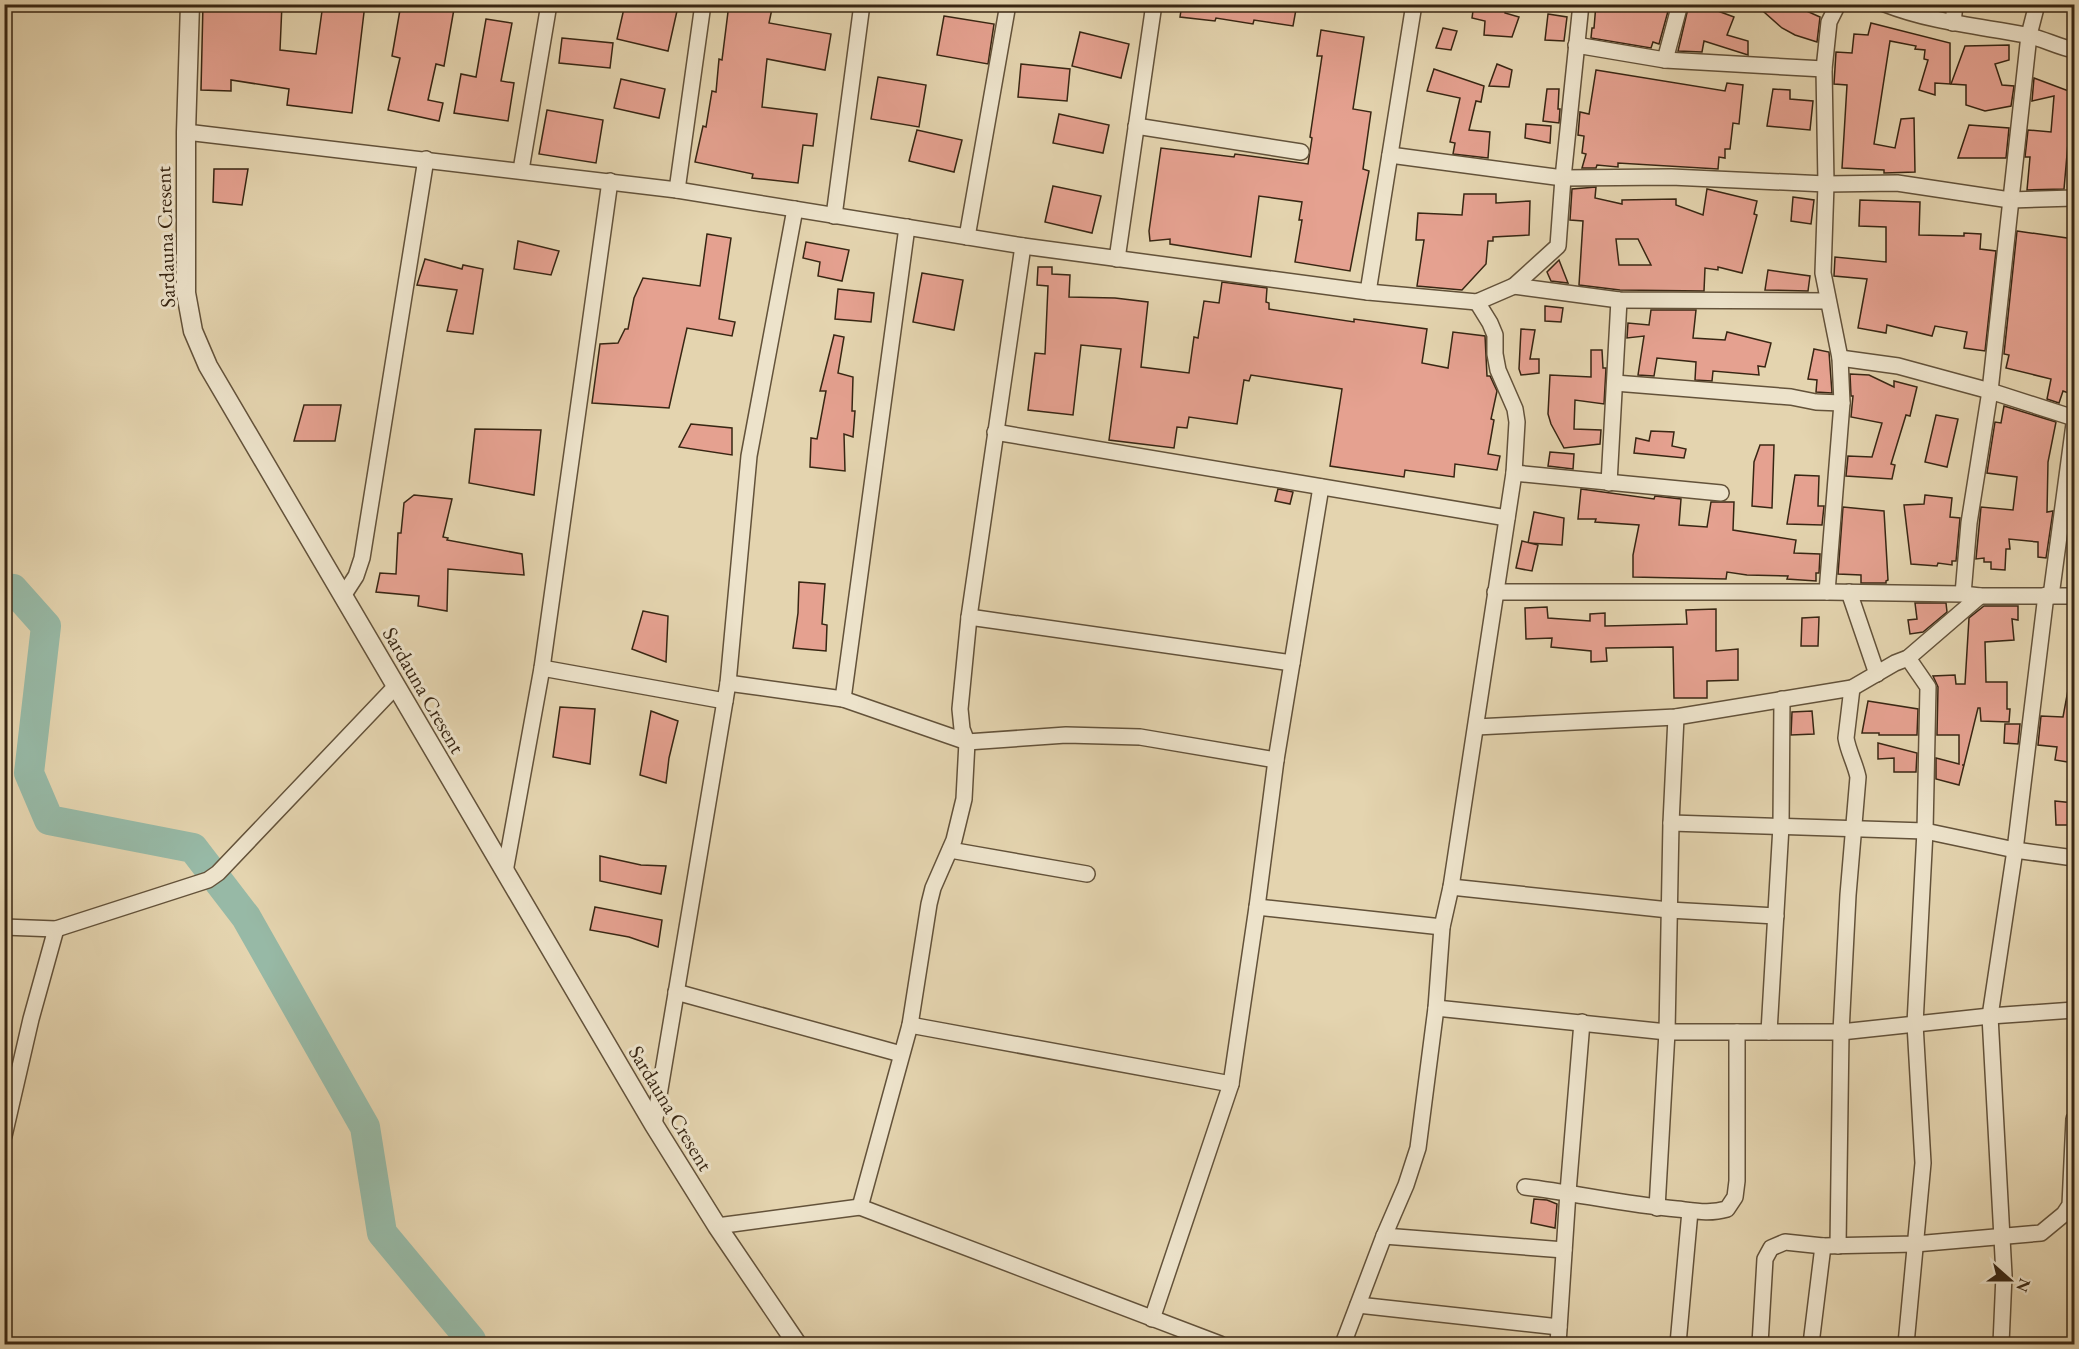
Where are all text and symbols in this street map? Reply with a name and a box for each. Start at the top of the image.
street label: Sardauna Cresent [149,165,181,308]
street label: Sardauna Cresent [377,622,471,758]
street label: Sardauna Cresent [623,1040,719,1176]
north arrow [1980,1250,2040,1310]
text: N [2011,1275,2036,1295]

